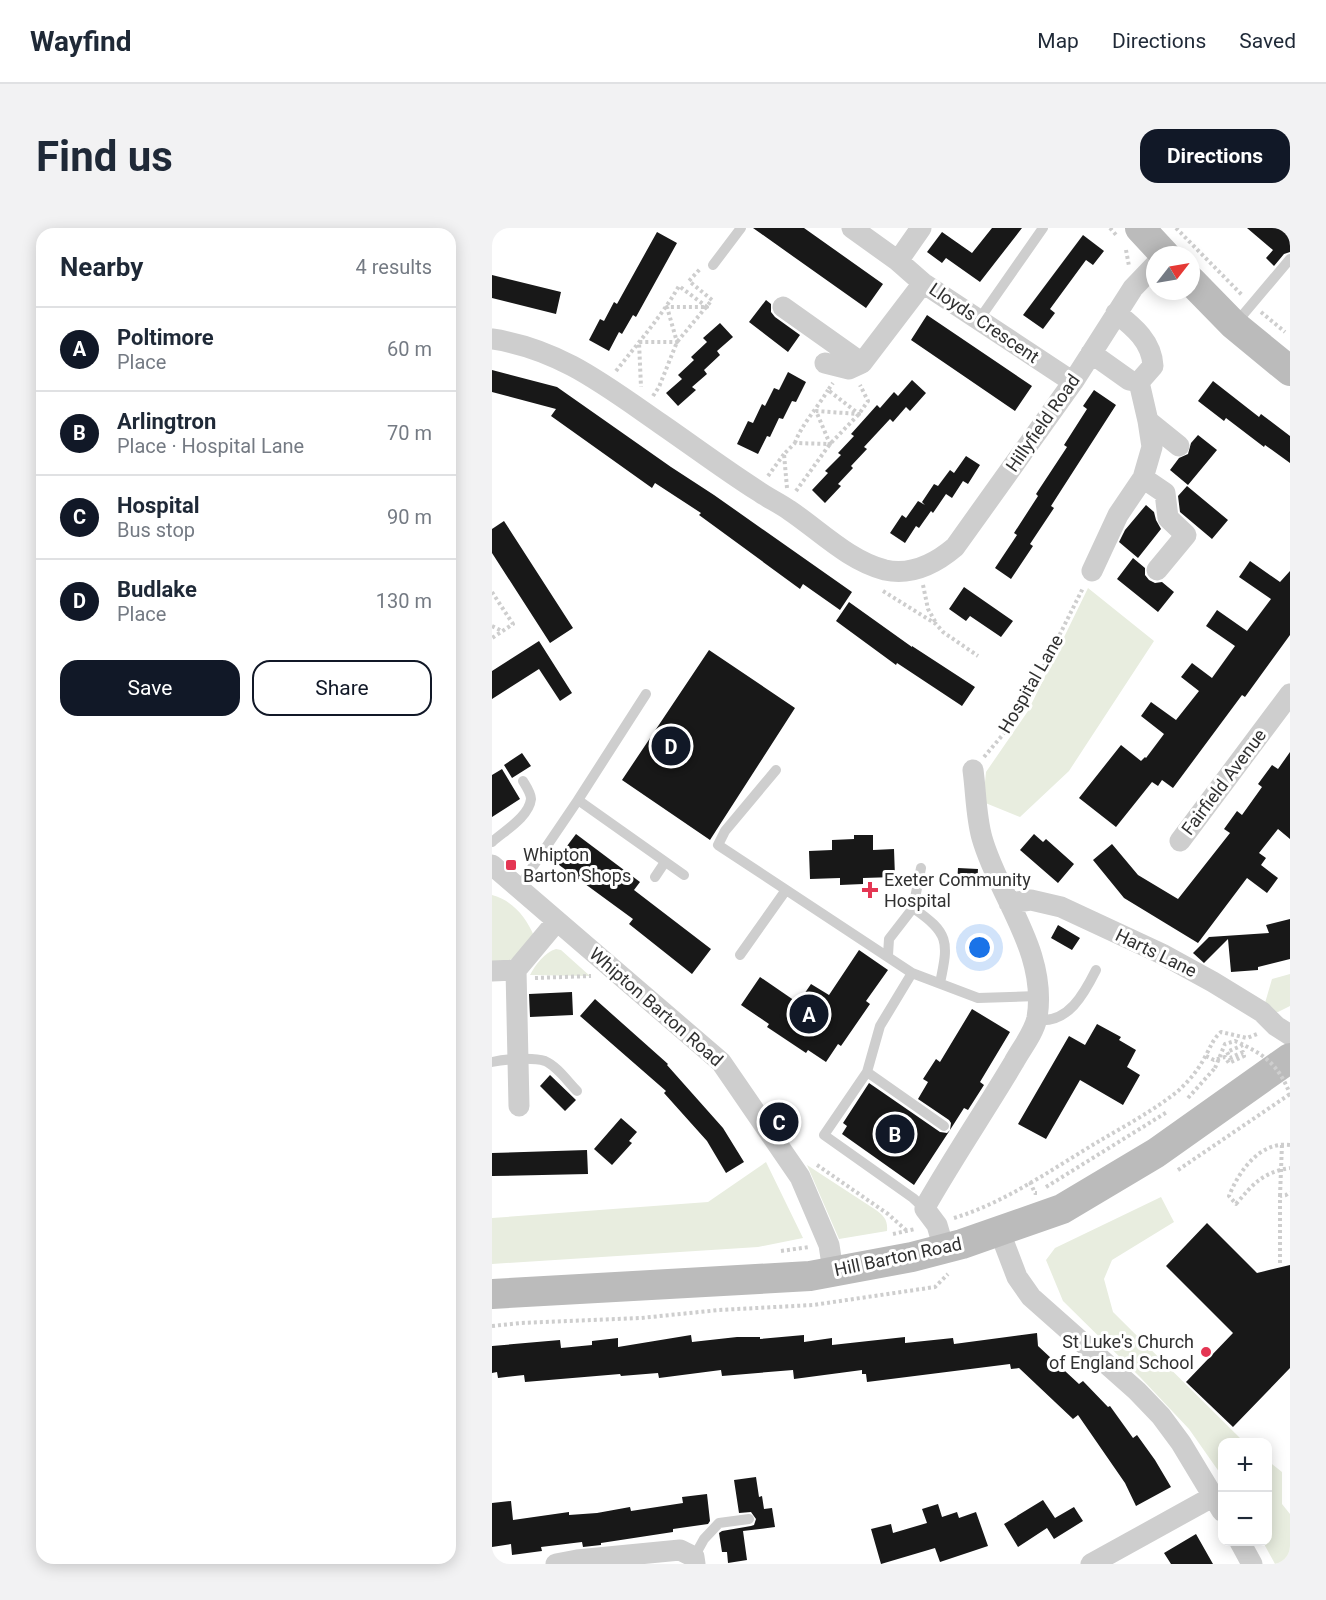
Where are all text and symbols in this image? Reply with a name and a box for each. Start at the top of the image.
text: Wayfind [30,25,131,58]
text: Map [1037,29,1079,53]
text: Directions [1112,29,1206,53]
text: Saved [1239,29,1296,53]
button: Directions [1140,129,1290,183]
text: Find us [36,132,173,181]
north arrow [1146,246,1200,300]
text: Nearby [60,252,143,282]
text: 4 results [356,255,432,279]
street label: Lloyds Crescent [925,278,1043,367]
text: Poltimore [117,325,214,350]
text: A [73,337,86,361]
text: 60 m [387,337,432,361]
text: Place [117,350,166,374]
street label: Hillyfield Road [1001,370,1084,476]
text: Arlingtron [117,409,216,434]
text: B [73,421,86,445]
text: 70 m [387,421,432,445]
text: Place · Hospital Lane [117,434,304,458]
text: Hospital [117,493,200,518]
text: C [73,505,86,529]
text: 90 m [387,505,432,529]
text: Bus stop [117,518,195,542]
text: Budlake [117,577,197,602]
text: D [73,589,86,613]
text: 130 m [376,589,432,613]
text: Place [117,602,166,626]
street label: Hospital Lane [994,631,1067,737]
button: Save [60,660,240,716]
button: Share [252,660,432,716]
pin: D [652,724,690,768]
street label: Fairfield Avenue [1177,725,1270,839]
place label: Whipton Barton Shops [523,844,631,886]
marker: Whipton Barton Shops [504,858,518,872]
place label: Exeter Community Hospital [884,869,1031,911]
marker: Exeter Community Hospital [861,881,879,899]
street label: Harts Lane [1112,924,1200,981]
your location [965,933,994,962]
street label: Whipton Barton Road [585,943,727,1070]
pin: A [790,992,828,1036]
pin: C [760,1100,798,1144]
pin: B [876,1112,914,1156]
street label: Hill Barton Road [832,1233,963,1280]
place label: St Luke's Church of England School [1049,1331,1194,1373]
marker: St Luke's Church of England School [1199,1345,1213,1359]
map controls [1218,1438,1272,1546]
button: + [1218,1438,1272,1492]
button: − [1218,1492,1272,1546]

